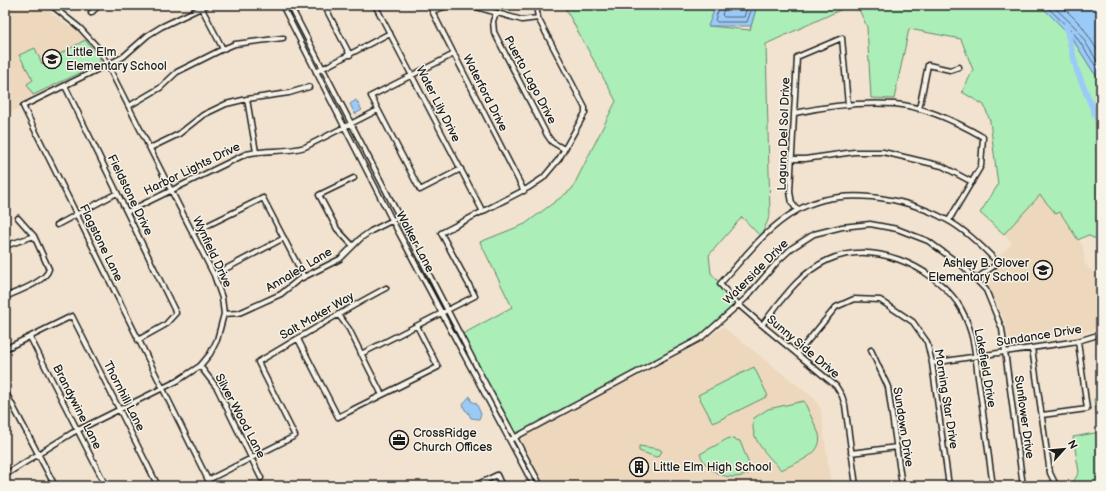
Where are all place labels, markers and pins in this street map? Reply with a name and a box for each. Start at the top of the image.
place label: Little Elm Elementary School [66,45,167,74]
school or university icon: Little Elm Elementary School [41,48,63,70]
place label: Ashley B. Glover Elementary School [928,256,1030,285]
school or university icon: Ashley B. Glover Elementary School [1032,259,1054,281]
place label: CrossRidge Church Offices [413,426,492,455]
office icon: CrossRidge Church Offices [388,429,410,451]
building icon: Little Elm High School [628,456,650,478]
place label: Little Elm High School [653,460,772,475]

